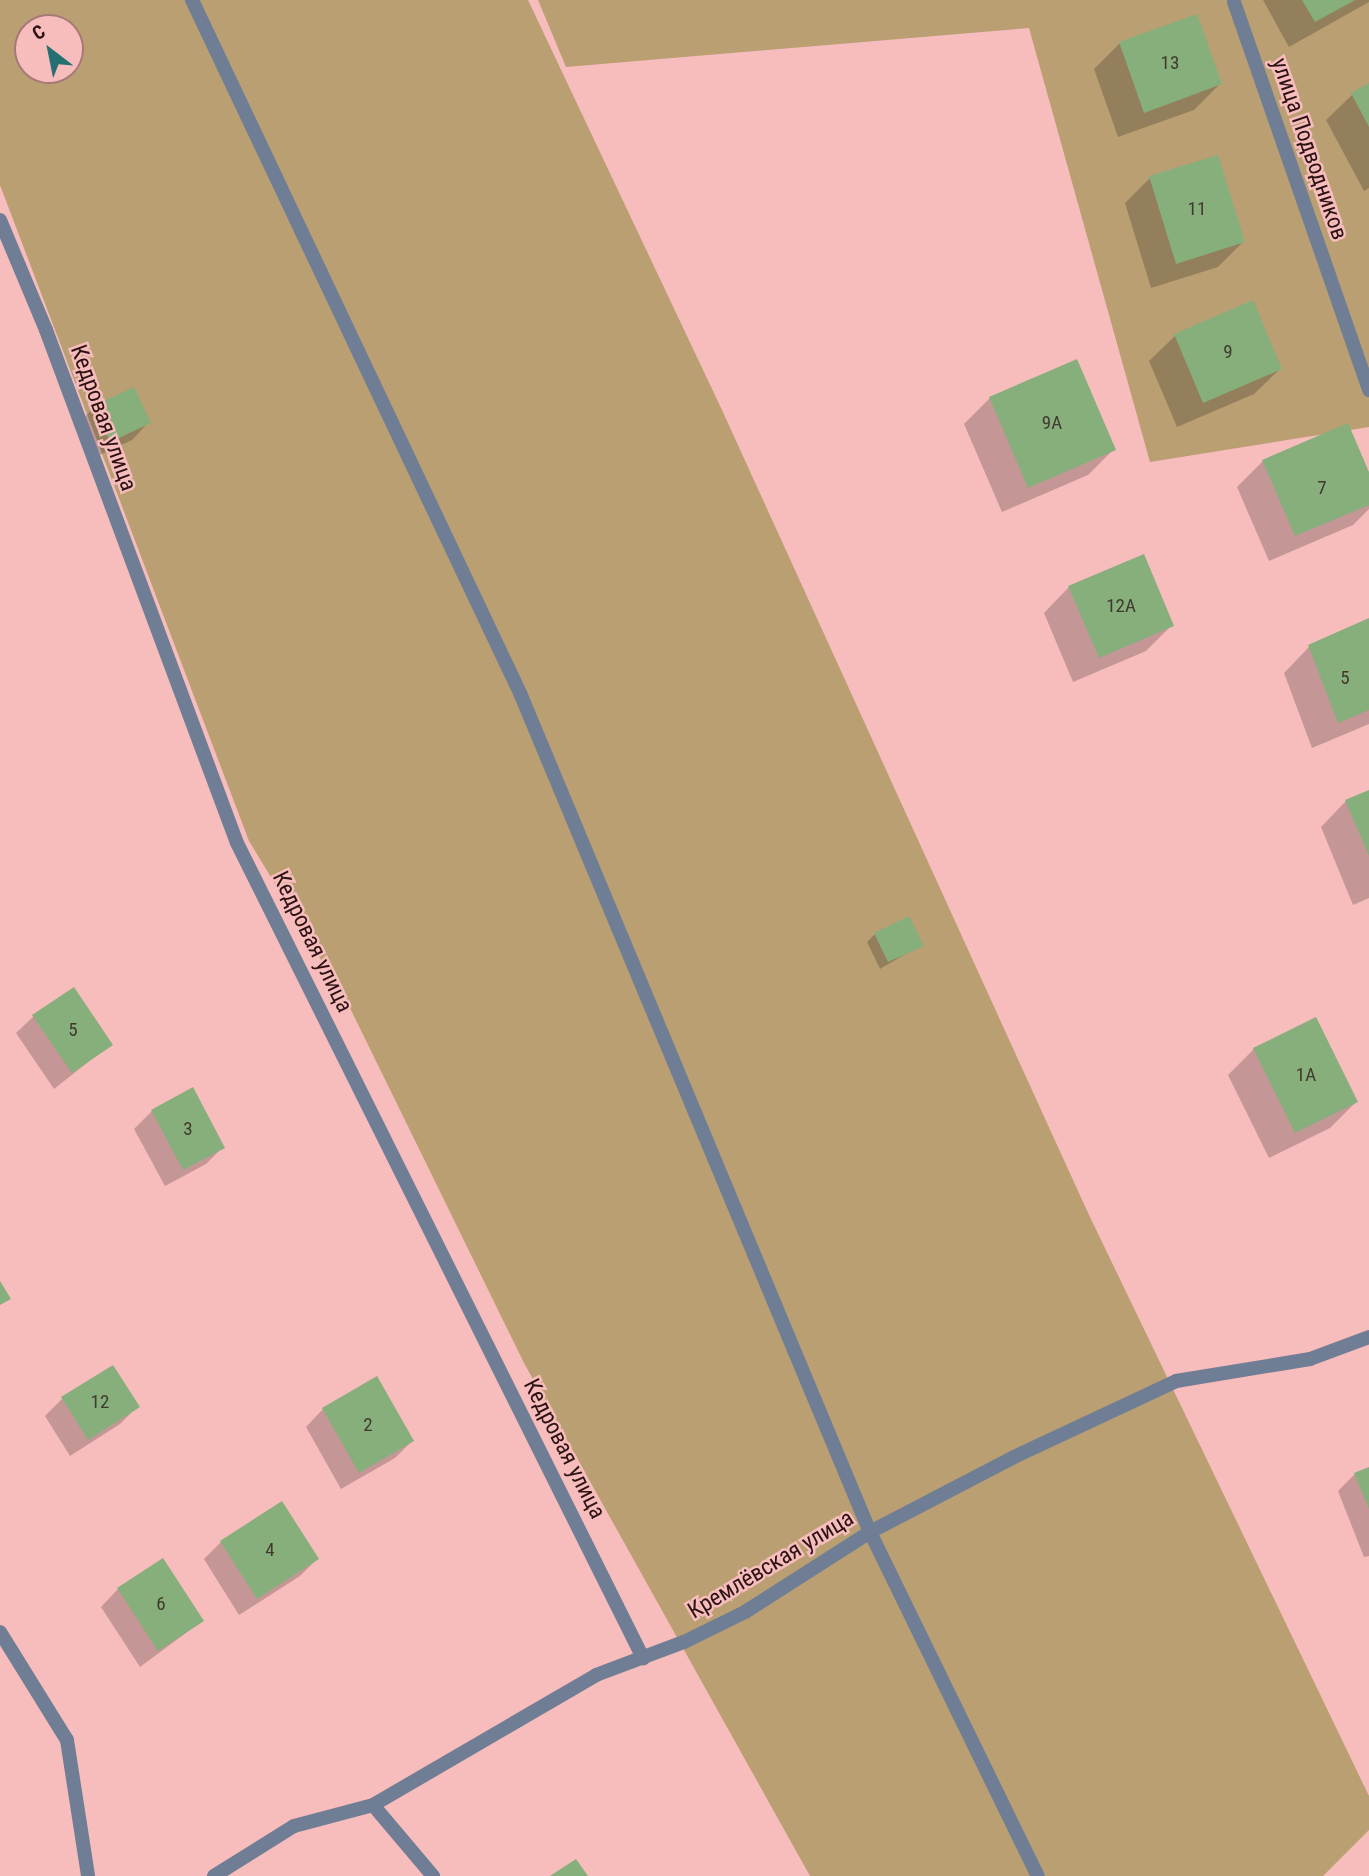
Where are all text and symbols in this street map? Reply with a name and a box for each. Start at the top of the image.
north arrow [14,14,84,84]
text: С [28,20,49,45]
house number: 13 [1161,52,1179,74]
street label: улица Подводников [1265,55,1353,243]
house number: 11 [1188,198,1206,220]
street label: Кедровая улица [64,341,142,495]
house number: 9 [1223,341,1233,363]
house number: 9А [1042,412,1062,434]
house number: 7 [1317,477,1327,499]
house number: 12А [1106,595,1136,617]
house number: 5 [1340,667,1350,689]
street label: Кедровая улица [266,867,358,1017]
house number: 5 [68,1019,78,1041]
house number: 1А [1296,1064,1316,1086]
house number: 3 [183,1118,193,1140]
street label: Кедровая улица [517,1374,611,1524]
house number: 12 [91,1391,109,1413]
house number: 2 [363,1414,373,1436]
street label: Кремлёвская улица [683,1505,859,1625]
house number: 4 [265,1539,275,1561]
house number: 6 [156,1593,166,1615]

